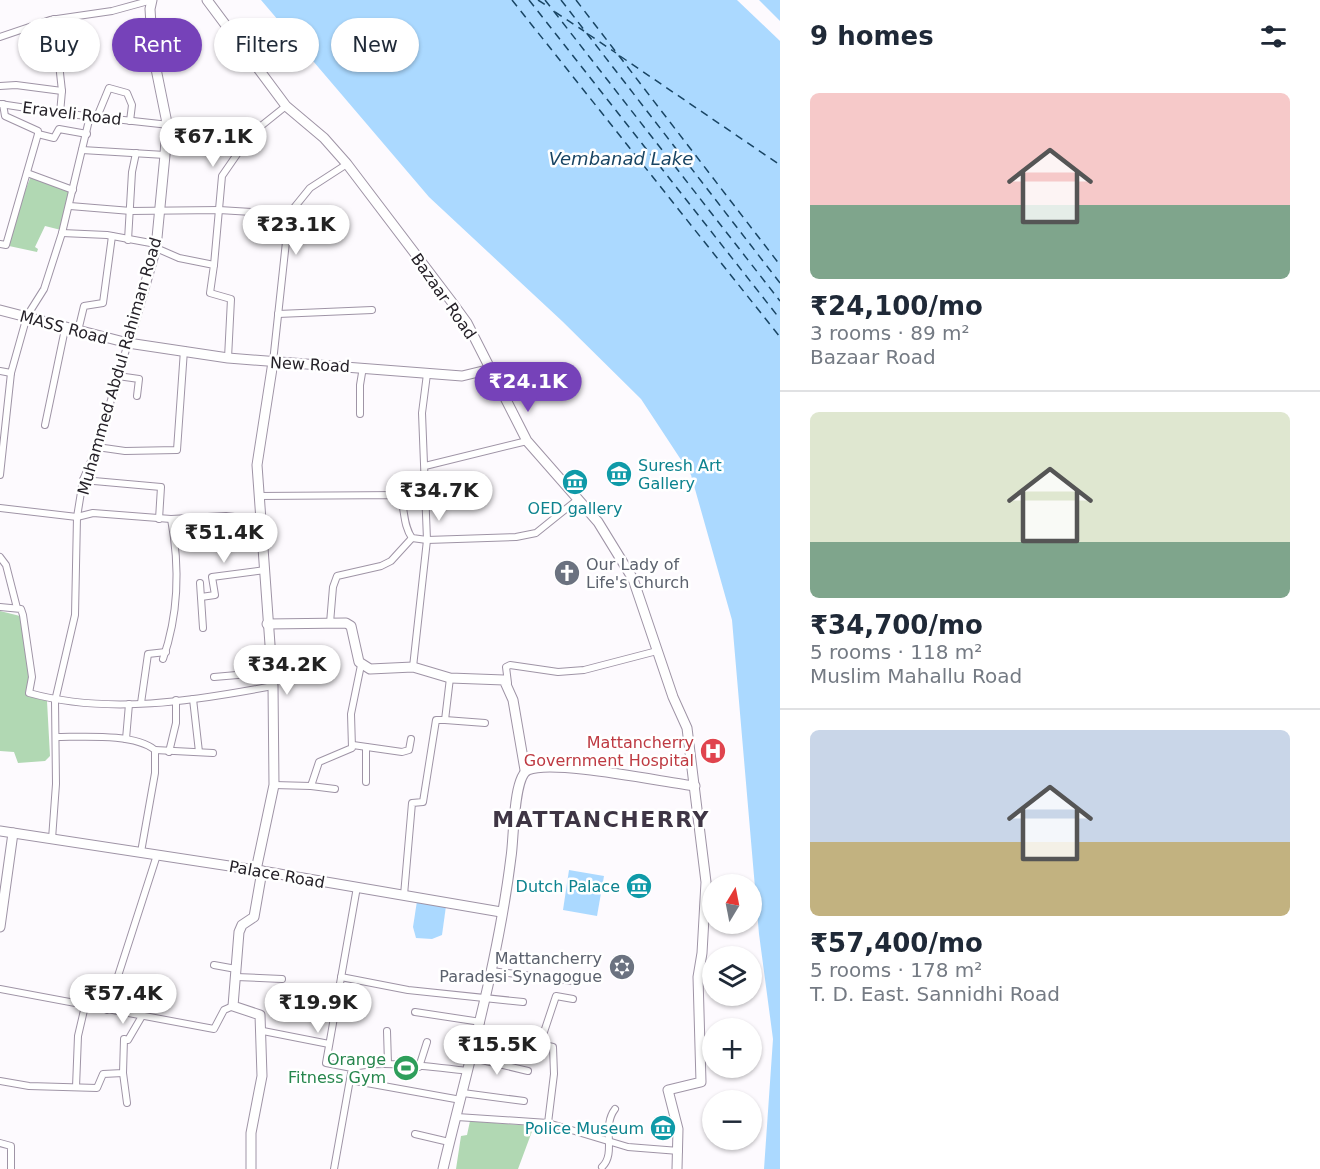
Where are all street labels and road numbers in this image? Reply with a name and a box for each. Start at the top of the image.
street label: Eraveli Road [21,98,123,129]
street label: Muhammed Abdul Rahiman Road [74,235,165,497]
street label: Bazaar Road [407,250,480,343]
street label: MASS Road [18,307,110,348]
street label: New Road [269,353,350,376]
street label: Palace Road [228,857,326,892]

